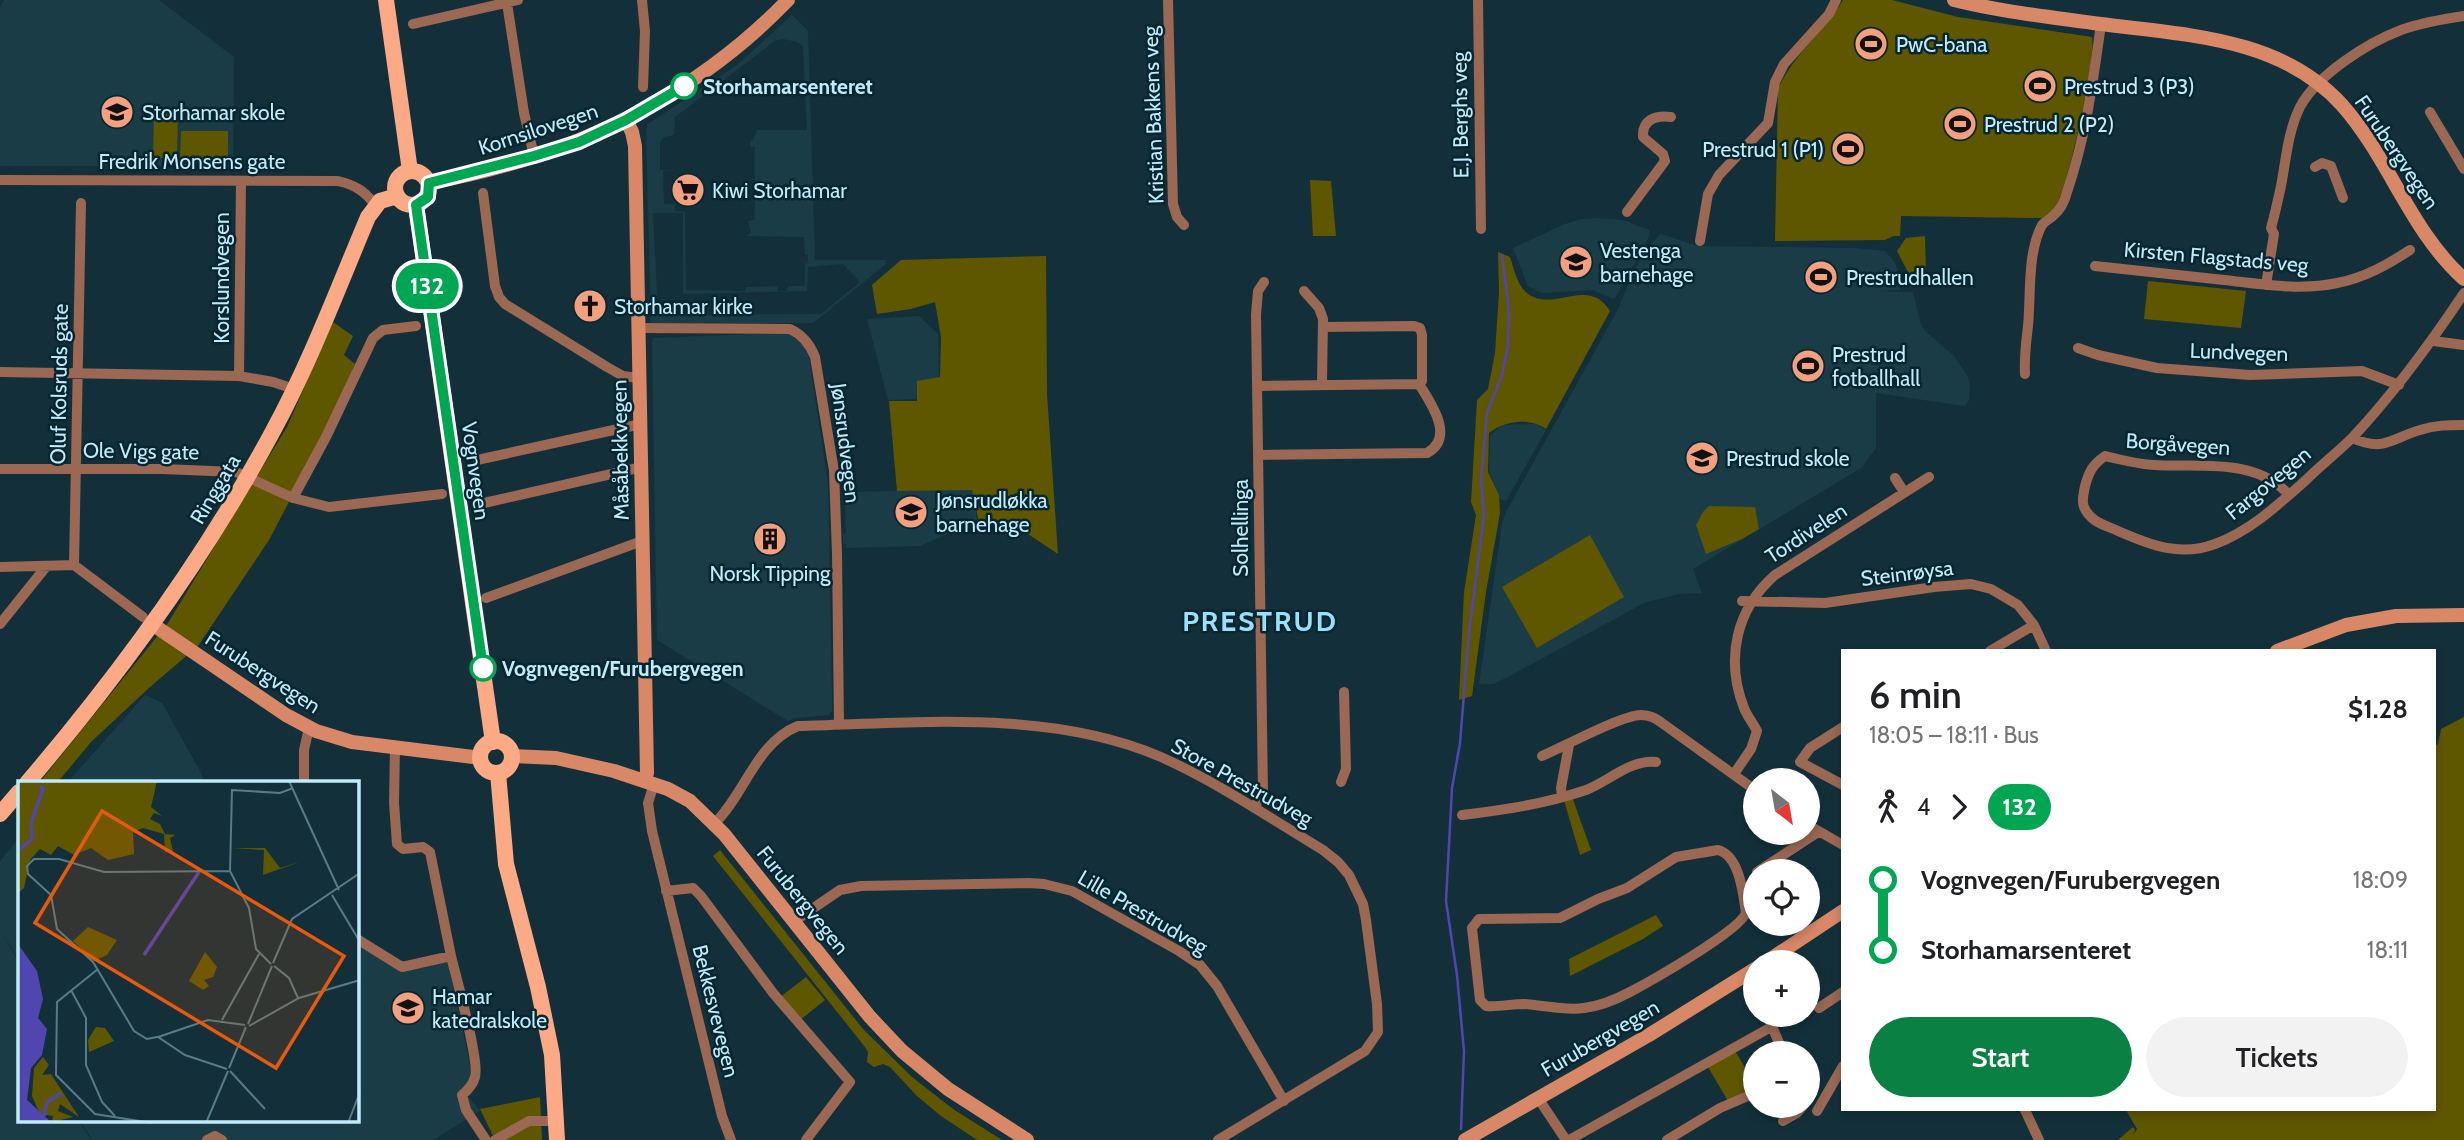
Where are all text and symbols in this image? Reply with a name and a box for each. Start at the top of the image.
street label: Kristian Bakkens veg [1137,25,1169,204]
sports icon: PwC-bana [1852,25,1890,63]
place label: PwC-bana [1896,32,1987,57]
street label: E.J. Berghs veg [1446,51,1474,179]
sports icon: Prestrud 3 (P3) [2021,67,2059,105]
marker: Storhamarsenteret [671,73,697,99]
place label: Storhamarsenteret [703,74,873,99]
place label: Prestrud 3 (P3) [2064,74,2195,99]
street label: Furubergvegen [2350,90,2444,214]
school or university icon: Storhamar skole [98,93,136,131]
street label: Kornsilovegen [475,98,601,160]
place label: Storhamar skole [142,100,285,125]
sports icon: Prestrud 2 (P2) [1941,105,1979,143]
place label: Prestrud 2 (P2) [1984,112,2114,137]
sports icon: Prestrud 1 (P1) [1829,130,1867,168]
place label: Prestrud 1 (P1) [1702,137,1824,162]
street label: Fredrik Monsens gate [99,149,286,174]
supermarket icon: Kiwi Storhamar [669,171,707,209]
place label: Kiwi Storhamar [712,178,847,203]
street label: Korslundvegen [209,212,234,344]
street label: Kirsten Flagstads veg [2123,236,2310,278]
place label: Vestenga barnehage [1600,238,1694,287]
school or university icon: Vestenga barnehage [1557,243,1595,281]
sports icon: Prestrudhallen [1802,258,1840,296]
line badge: 132 [387,263,467,309]
place label: Prestrudhallen [1846,265,1974,290]
text: 132 [410,271,444,300]
church icon: Storhamar kirke [571,287,609,325]
place label: Storhamar kirke [614,294,753,319]
street label: Oluf Kolsruds gate [45,303,73,465]
street label: Lundvegen [2189,338,2289,366]
place label: Prestrud fotballhall [1832,342,1920,391]
sports icon: Prestrud fotballhall [1789,347,1827,385]
street label: Måsåbekkvegen [606,379,634,521]
street label: Jønsrudvegen [826,381,866,504]
street label: Vognvegen [457,420,495,522]
street label: Borgåvegen [2125,428,2231,460]
street label: Ole Vigs gate [83,437,200,465]
school or university icon: Prestrud skole [1683,439,1721,477]
street label: Fargovegen [2220,441,2316,525]
place label: Prestrud skole [1726,446,1850,471]
street label: Ringgata [185,450,245,528]
street label: Solhellinga [1228,479,1253,577]
place label: Jønsrudløkka barnehage [935,488,1048,537]
school or university icon: Jønsrudløkka barnehage [892,493,930,531]
street label: Tordivelen [1761,498,1851,568]
building icon: Norsk Tipping [751,520,789,558]
street label: Steinrøysa [1859,555,1955,591]
place label: Norsk Tipping [709,561,831,586]
district label: PRESTRUD [1182,604,1338,638]
street label: Furubergvegen [201,626,325,718]
marker: Vognvegen/Furubergvegen [470,655,496,681]
place label: Vognvegen/Furubergvegen [502,656,744,681]
text: 6 min [1869,671,1962,718]
text: $1.28 [2348,693,2408,725]
text: 18:05 – 18:11 · Bus [1869,721,2039,749]
street label: Store Prestrudveg [1167,733,1317,831]
north arrow [1743,768,1820,845]
map controls [1743,768,1820,1118]
inset map [18,781,359,1122]
icon: walk [1869,788,1907,826]
icon: forward [1940,788,1978,826]
text: 132 [2002,792,2037,821]
text: 4 [1917,793,1930,821]
street label: Furubergvegen [752,841,854,959]
button: locate [1743,859,1820,936]
text: Vognvegen/Furubergvegen [1921,864,2220,896]
street label: Lille Prestrudveg [1074,865,1213,960]
text: 18:09 [2353,866,2408,894]
text: Storhamarsenteret [1921,934,2131,966]
text: 18:11 [2367,936,2408,964]
street label: Bekkesvevegen [687,942,745,1080]
button: + [1743,950,1820,1027]
place label: Hamar katedralskole [432,984,547,1033]
school or university icon: Hamar katedralskole [389,989,427,1027]
street label: Furubergvegen [1537,994,1663,1082]
button: Start [1869,1017,2132,1097]
button: Tickets [2146,1017,2408,1097]
button: − [1743,1041,1820,1118]

